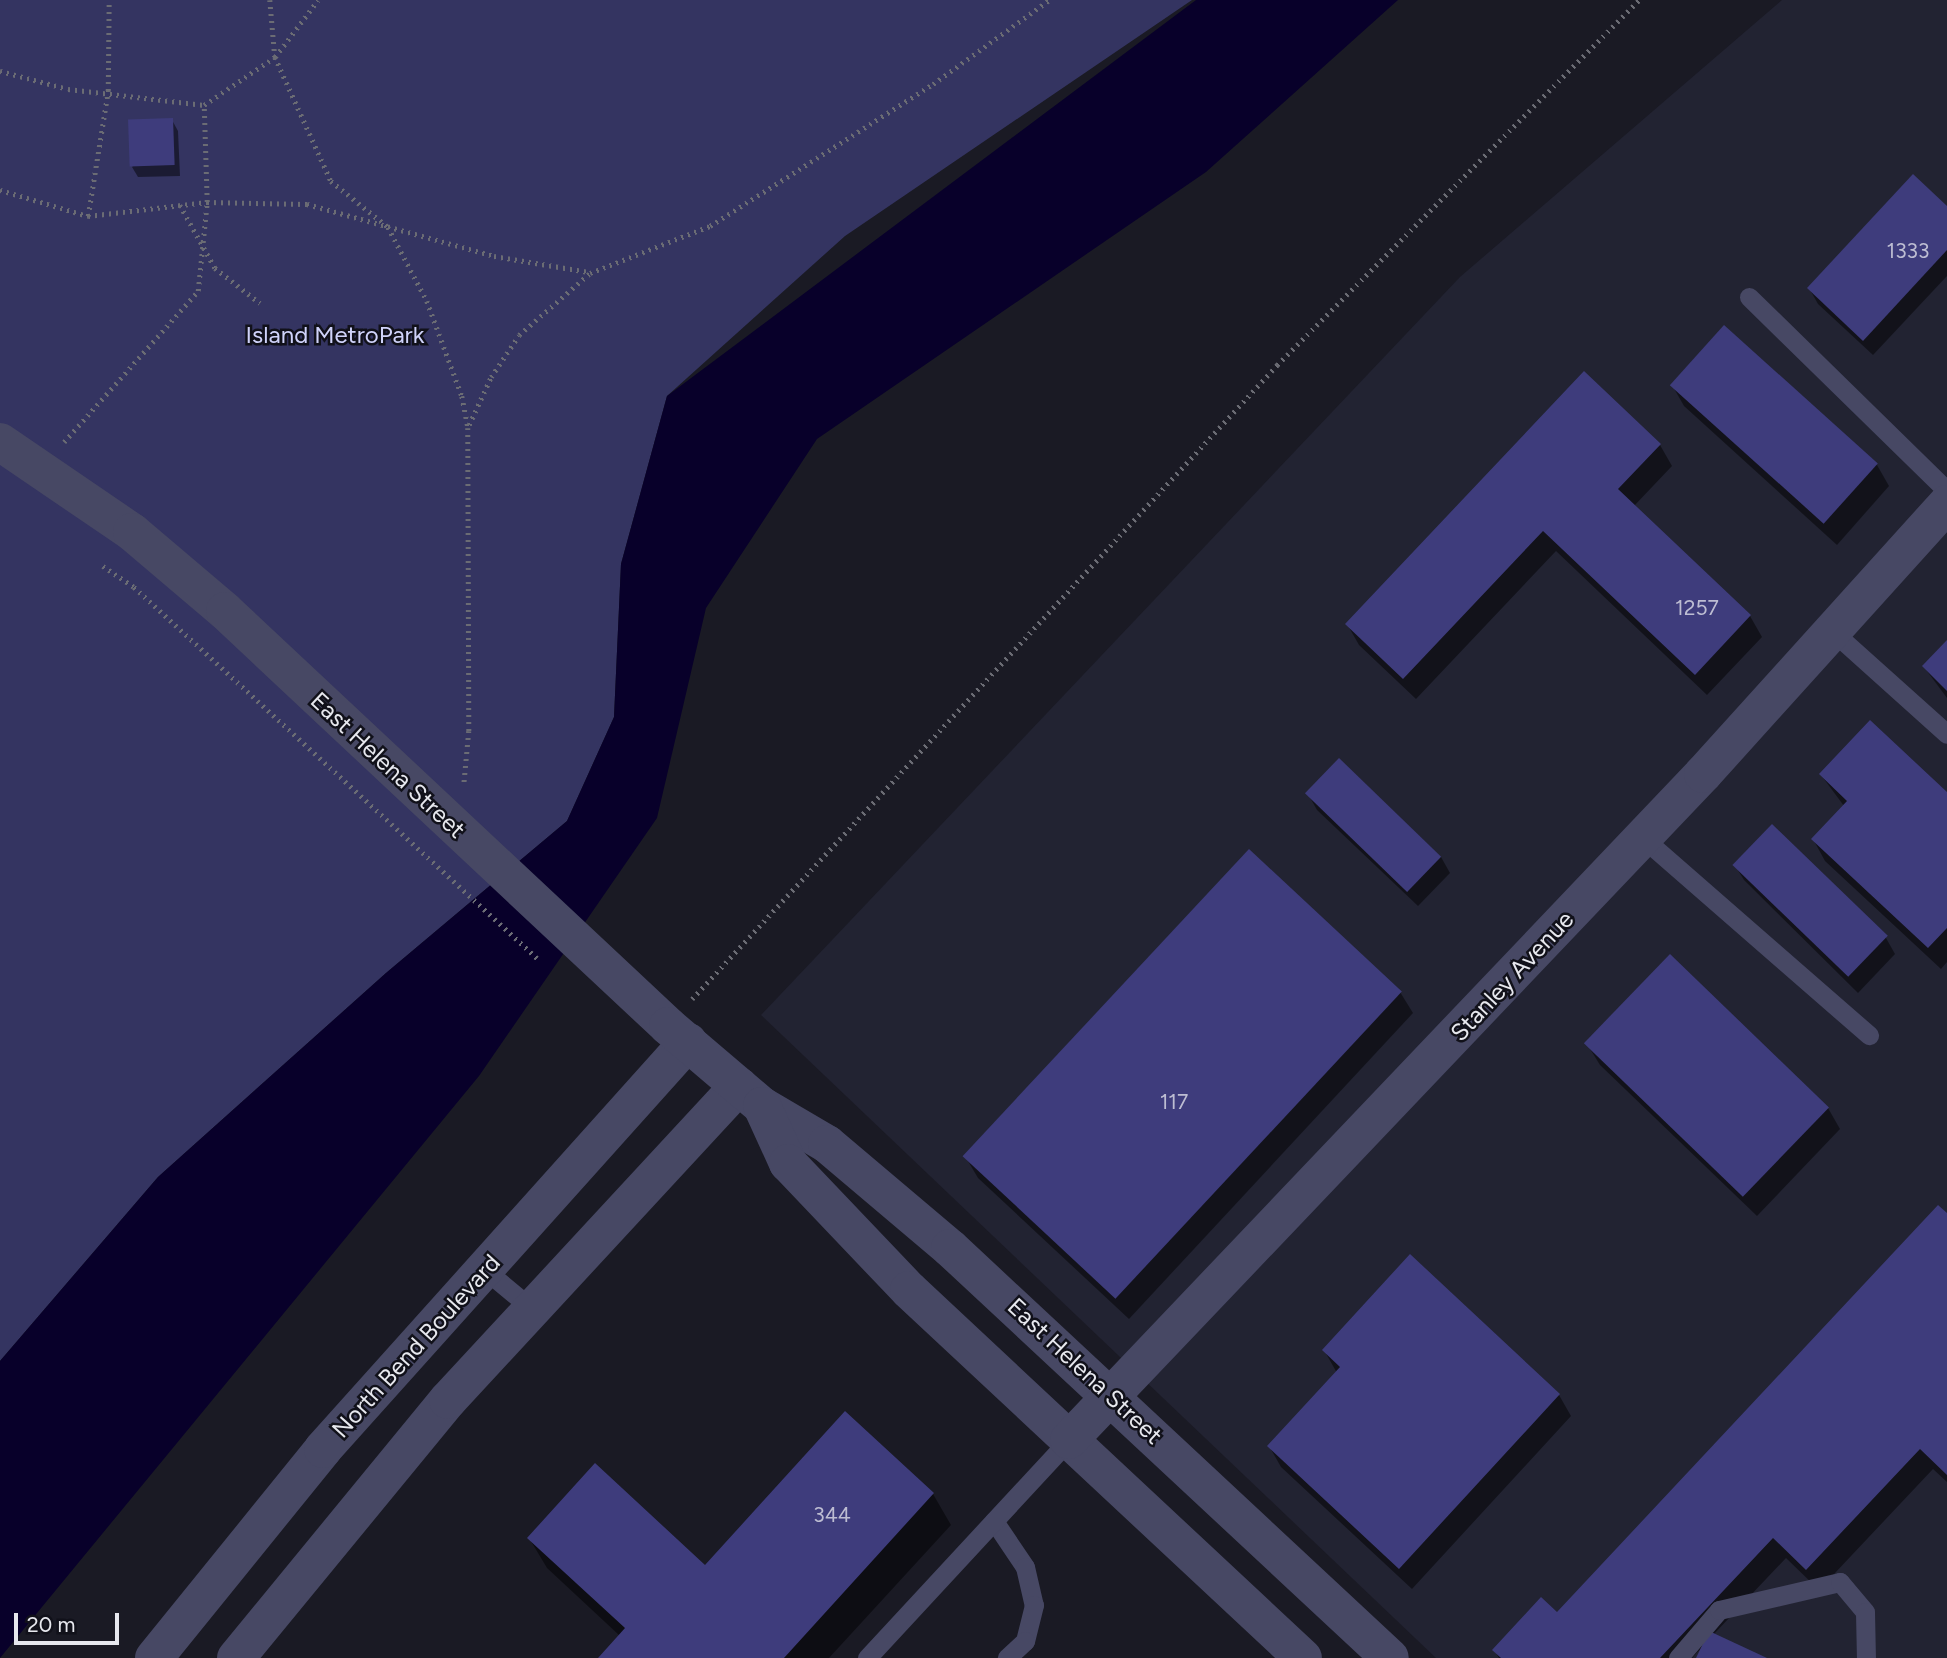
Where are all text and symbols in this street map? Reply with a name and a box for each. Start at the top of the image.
house number: 1333 [1887,238,1929,264]
park label: Island MetroPark [246,321,424,349]
house number: 1257 [1675,595,1719,621]
street label: East Helena Street [305,686,471,844]
street label: Stanley Avenue [1444,905,1580,1047]
house number: 117 [1160,1089,1188,1115]
street label: North Bend Boulevard [326,1248,506,1444]
street label: East Helena Street [1002,1292,1168,1450]
house number: 344 [813,1502,851,1528]
scale bar [18,1598,122,1642]
text: 20 m [27,1612,75,1637]

